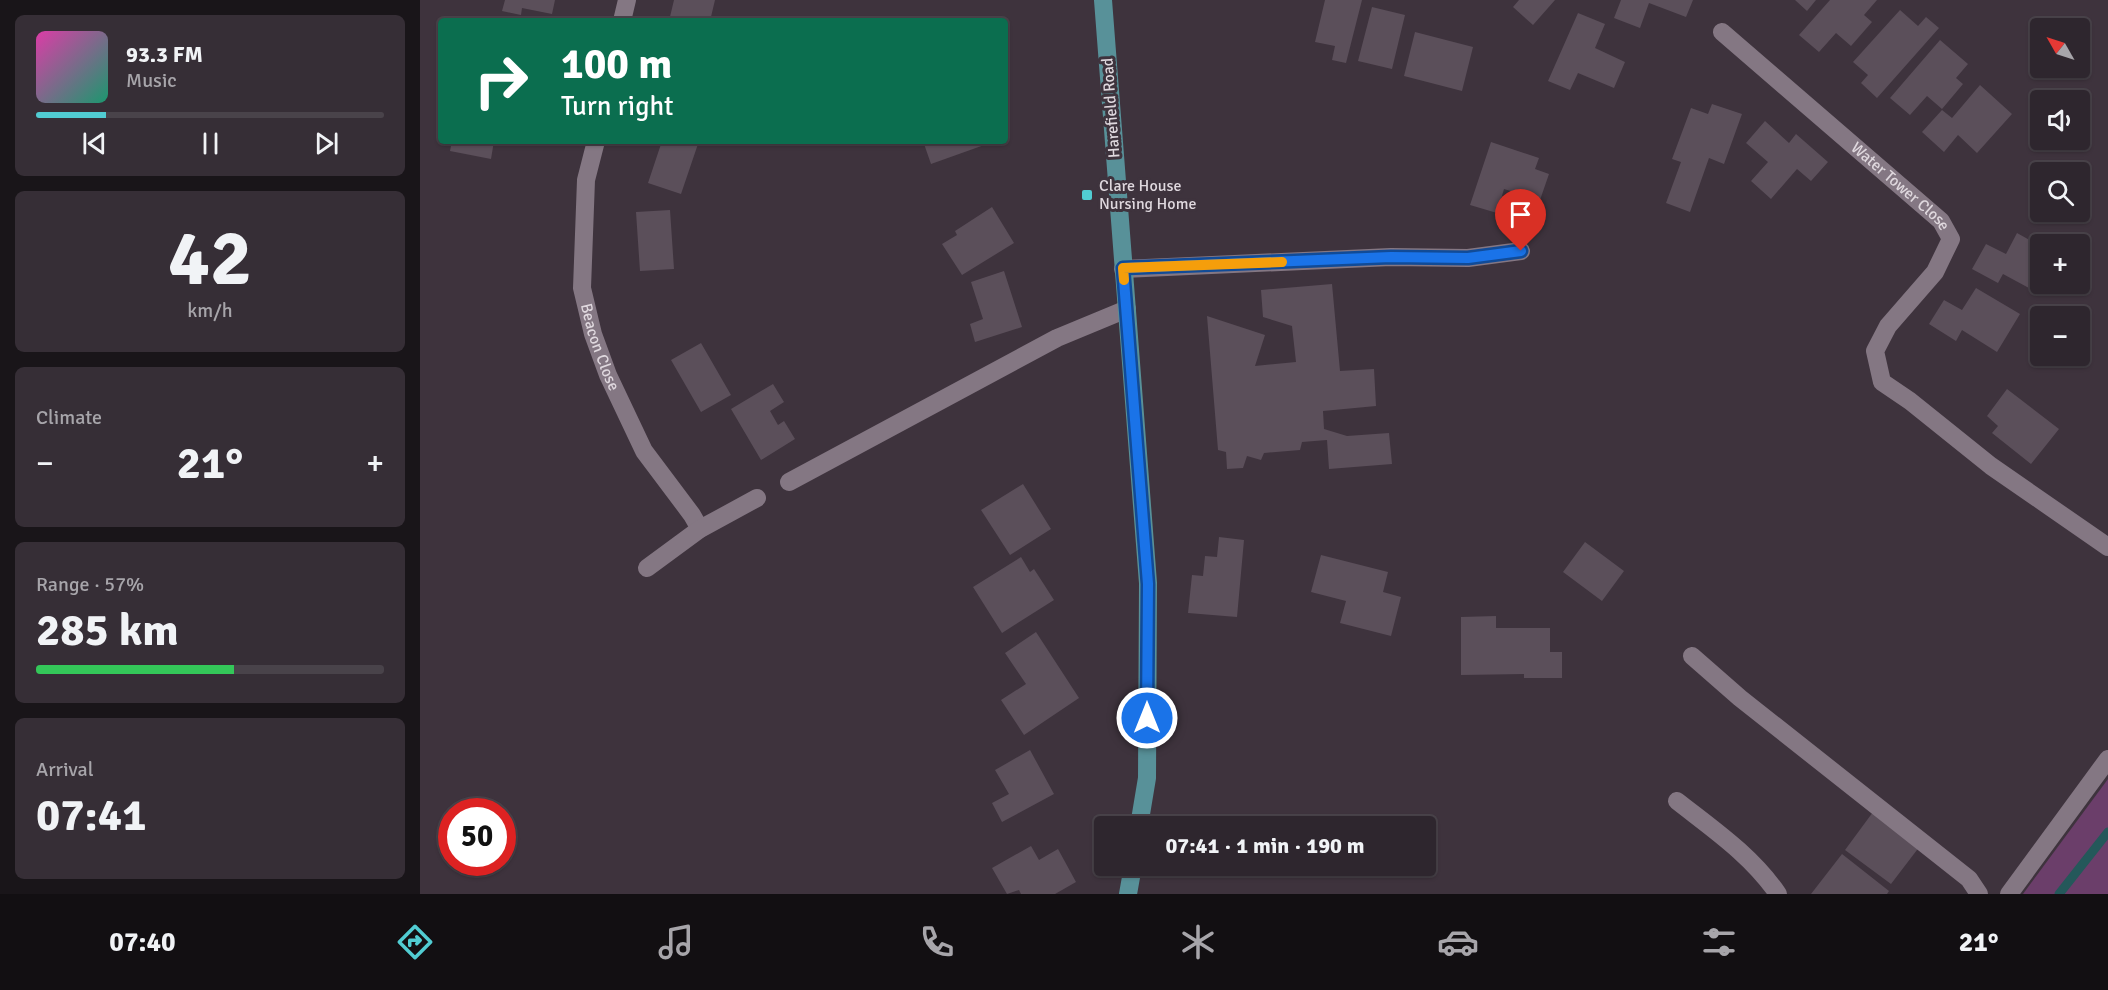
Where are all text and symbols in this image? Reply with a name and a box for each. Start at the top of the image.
north arrow [2030,18,2090,78]
map controls [2030,18,2090,366]
text: 100 m [561,39,672,90]
text: 93.3 FM [126,41,203,68]
icon: right [462,42,540,120]
street label: Harefield Road [1098,57,1124,159]
text: Music [126,68,177,93]
text: Turn right [561,90,674,123]
button: sound [2030,90,2090,150]
icon: previous [78,127,111,160]
icon: pause [194,127,227,160]
icon: next [310,127,343,160]
street label: Water Tower Close [1847,138,1954,234]
button: search [2030,162,2090,222]
place label: Clare House Nursing Home [1099,176,1196,214]
marker: Clare House Nursing Home [1080,188,1094,202]
pin [1495,189,1546,251]
icon: arrive [1504,198,1537,231]
text: 42 [168,211,252,307]
button: + [2030,234,2090,294]
text: km/h [187,298,233,323]
street label: Beacon Close [576,301,624,394]
button: − [2030,306,2090,366]
text: Climate [36,405,102,430]
text: 21° [177,436,243,491]
text: − [36,443,54,484]
text: + [366,443,384,484]
text: Range · 57% [36,572,144,597]
text: 285 km [36,603,179,658]
position arrow [1115,686,1179,750]
text: Arrival [36,757,94,782]
text: 07:41 [36,788,146,843]
speed limit sign: 50 [438,798,516,876]
text: 07:41 · 1 min · 190 m [1165,832,1365,859]
icon: directions [394,921,436,963]
icon: music [655,921,697,963]
icon: phone [916,921,958,963]
icon: climate [1177,921,1219,963]
icon: car [1437,921,1479,963]
icon: filters [1698,921,1740,963]
text: 07:40 [109,926,176,959]
text: 21° [1959,926,1999,959]

